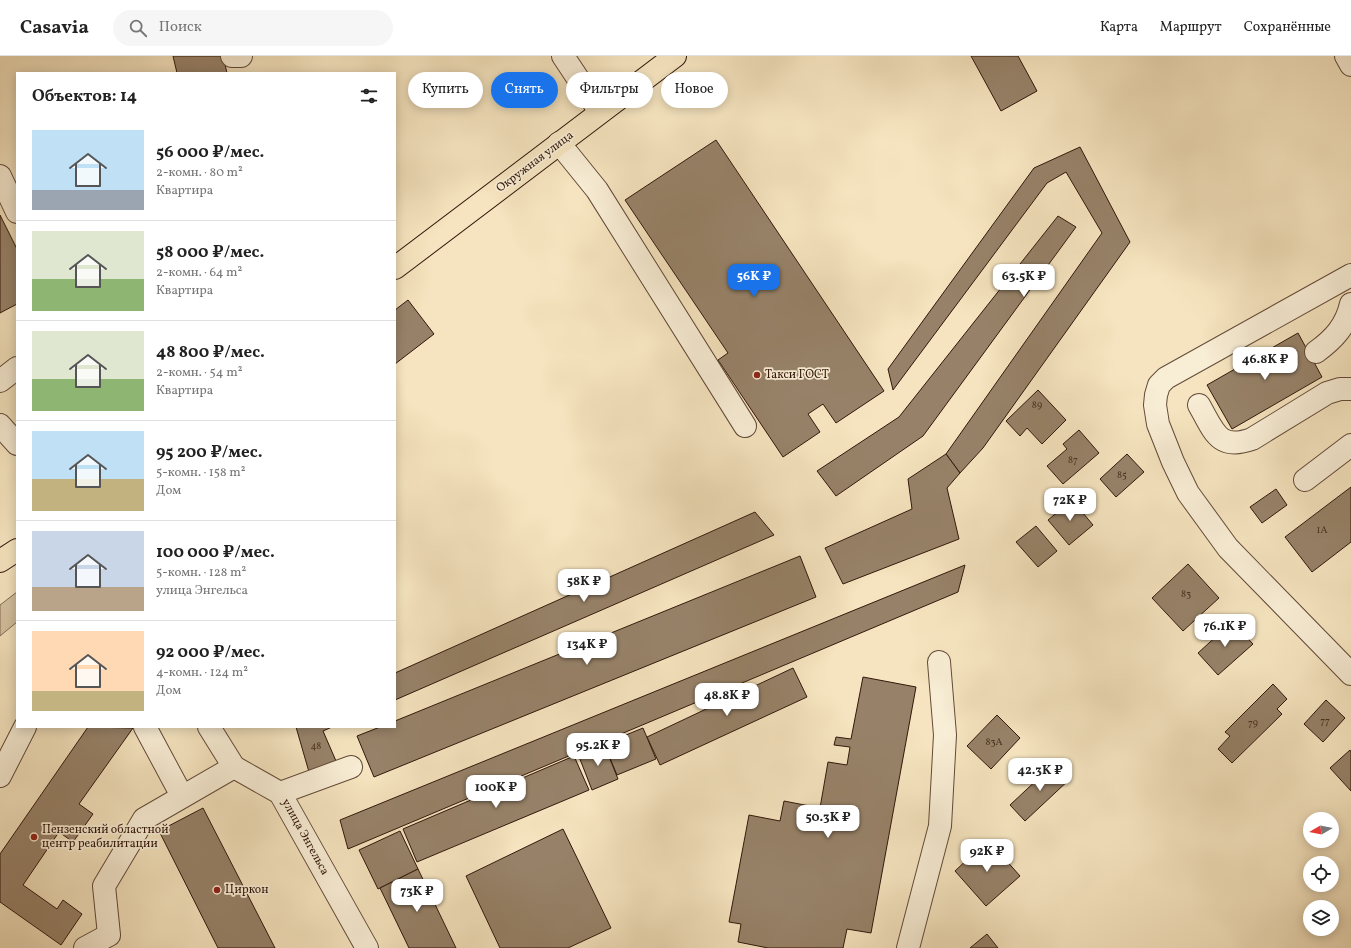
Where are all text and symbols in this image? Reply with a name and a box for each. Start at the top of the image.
search box [113,10,393,46]
text: Casavia [20,15,89,41]
icon: search [127,17,149,39]
text: Поиск [159,17,202,38]
text: Карта [1100,18,1138,37]
text: Маршрут [1160,18,1222,37]
text: Сохранённые [1244,18,1331,37]
chip: Купить [408,72,483,108]
chip: Снять [491,72,558,108]
chip: Фильтры [566,72,653,108]
chip: Новое [661,72,728,108]
text: Объектов: 14 [32,85,137,108]
icon: filters [358,85,380,107]
street label: Окружная улица [493,128,577,196]
text: 56 000 ₽/мес. [156,141,264,164]
icon: home [64,146,112,194]
text: 2-комн. · 80 m² [156,164,243,182]
text: Квартира [156,182,213,200]
text: 58 000 ₽/мес. [156,241,264,264]
icon: home [64,247,112,295]
text: 2-комн. · 64 m² [156,264,242,282]
pin: 56K ₽ [726,264,782,298]
pin: 63.5K ₽ [987,264,1061,298]
text: 56K ₽ [737,268,771,286]
text: 63.5K ₽ [1002,268,1046,286]
text: Квартира [156,282,213,300]
text: 48 800 ₽/мес. [156,341,265,364]
icon: home [64,347,112,395]
pin: 46.8K ₽ [1228,347,1302,381]
text: 46.8K ₽ [1242,351,1288,369]
text: 2-комн. · 54 m² [156,364,242,382]
place label: Такси ГОСТ [765,367,829,383]
marker: Такси ГОСТ [752,370,762,380]
text: Квартира [156,382,213,400]
house number: 89 [1032,398,1042,412]
text: 95 200 ₽/мес. [156,441,263,464]
icon: home [64,447,112,495]
house number: 87 [1068,453,1078,467]
text: 5-комн. · 158 m² [156,464,246,482]
house number: 85 [1117,468,1127,482]
text: Дом [156,482,181,500]
pin: 72K ₽ [1042,488,1098,522]
text: 72K ₽ [1053,492,1087,510]
house number: 1А [1317,523,1327,537]
text: 100 000 ₽/мес. [156,541,275,564]
icon: home [64,547,112,595]
text: 5-комн. · 128 m² [156,564,246,582]
pin: 58K ₽ [556,569,612,603]
text: 58K ₽ [567,573,601,591]
text: улица Энгельса [156,582,248,600]
house number: 83 [1181,587,1191,601]
pin: 76.1K ₽ [1188,614,1262,648]
text: 76.1K ₽ [1203,618,1247,636]
pin: 134K ₽ [554,632,620,666]
text: 134K ₽ [567,636,607,654]
text: 92 000 ₽/мес. [156,641,265,664]
icon: home [64,647,112,695]
text: 4-комн. · 124 m² [156,664,248,682]
text: Дом [156,682,181,700]
pin: 48.8K ₽ [690,683,764,717]
text: 48.8K ₽ [704,687,750,705]
house number: 77 [1320,714,1330,728]
house number: 79 [1248,716,1258,730]
pin: 95.2K ₽ [561,733,635,767]
house number: 83А [985,735,1003,749]
text: 95.2K ₽ [576,737,620,755]
house number: 48 [311,739,321,753]
pin: 42.3K ₽ [1003,758,1077,792]
text: 42.3K ₽ [1017,762,1063,780]
pin: 100K ₽ [463,775,529,809]
text: 100K ₽ [475,779,517,797]
street label: улица Энгельса [277,796,333,878]
pin: 50.3K ₽ [791,805,865,839]
text: 50.3K ₽ [805,809,851,827]
north arrow [1303,812,1339,848]
map controls [1303,812,1339,936]
place label: Пензенский областной центр реабилитации [42,822,169,852]
marker: Пензенский областной центр реабилитации [29,832,39,842]
pin: 92K ₽ [959,839,1015,873]
text: 92K ₽ [970,843,1004,861]
button: locate [1303,856,1339,892]
pin: 73K ₽ [389,879,445,913]
place label: Циркон [225,882,269,898]
text: 73K ₽ [400,883,434,901]
marker: Циркон [212,885,222,895]
button: layers [1303,900,1339,936]

